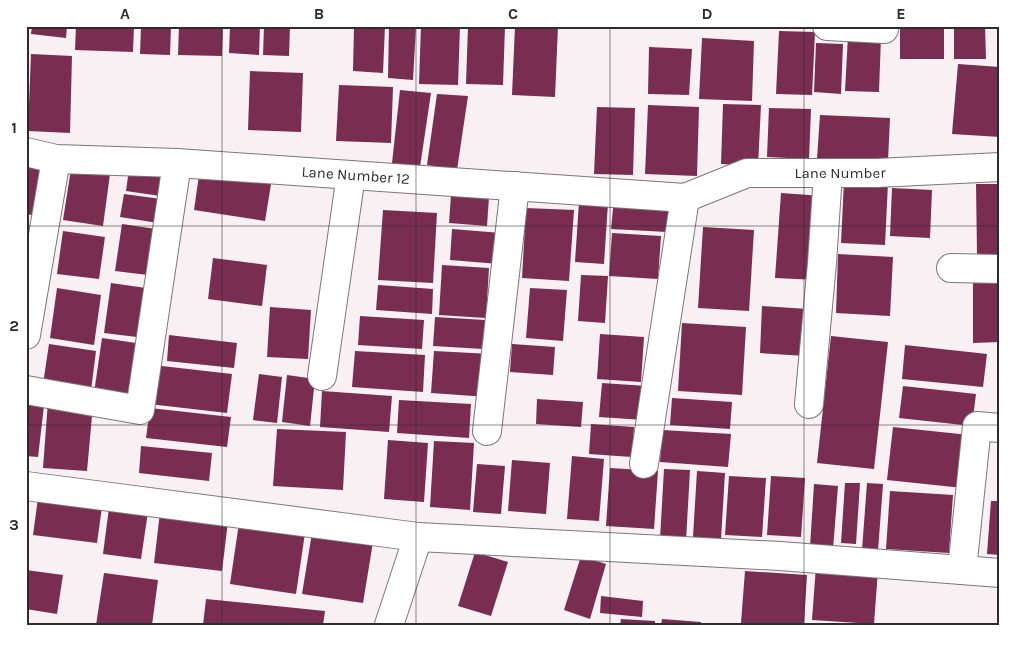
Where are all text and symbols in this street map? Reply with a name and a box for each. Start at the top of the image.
text: A [120,4,130,23]
text: B [314,4,324,23]
text: C [508,4,518,23]
text: D [702,4,713,23]
text: E [896,4,906,23]
text: 1 [11,118,17,137]
street label: Lane Number 12 [301,163,410,188]
street label: Lane Number [795,164,887,182]
text: 2 [9,316,19,335]
text: 3 [9,515,19,534]

